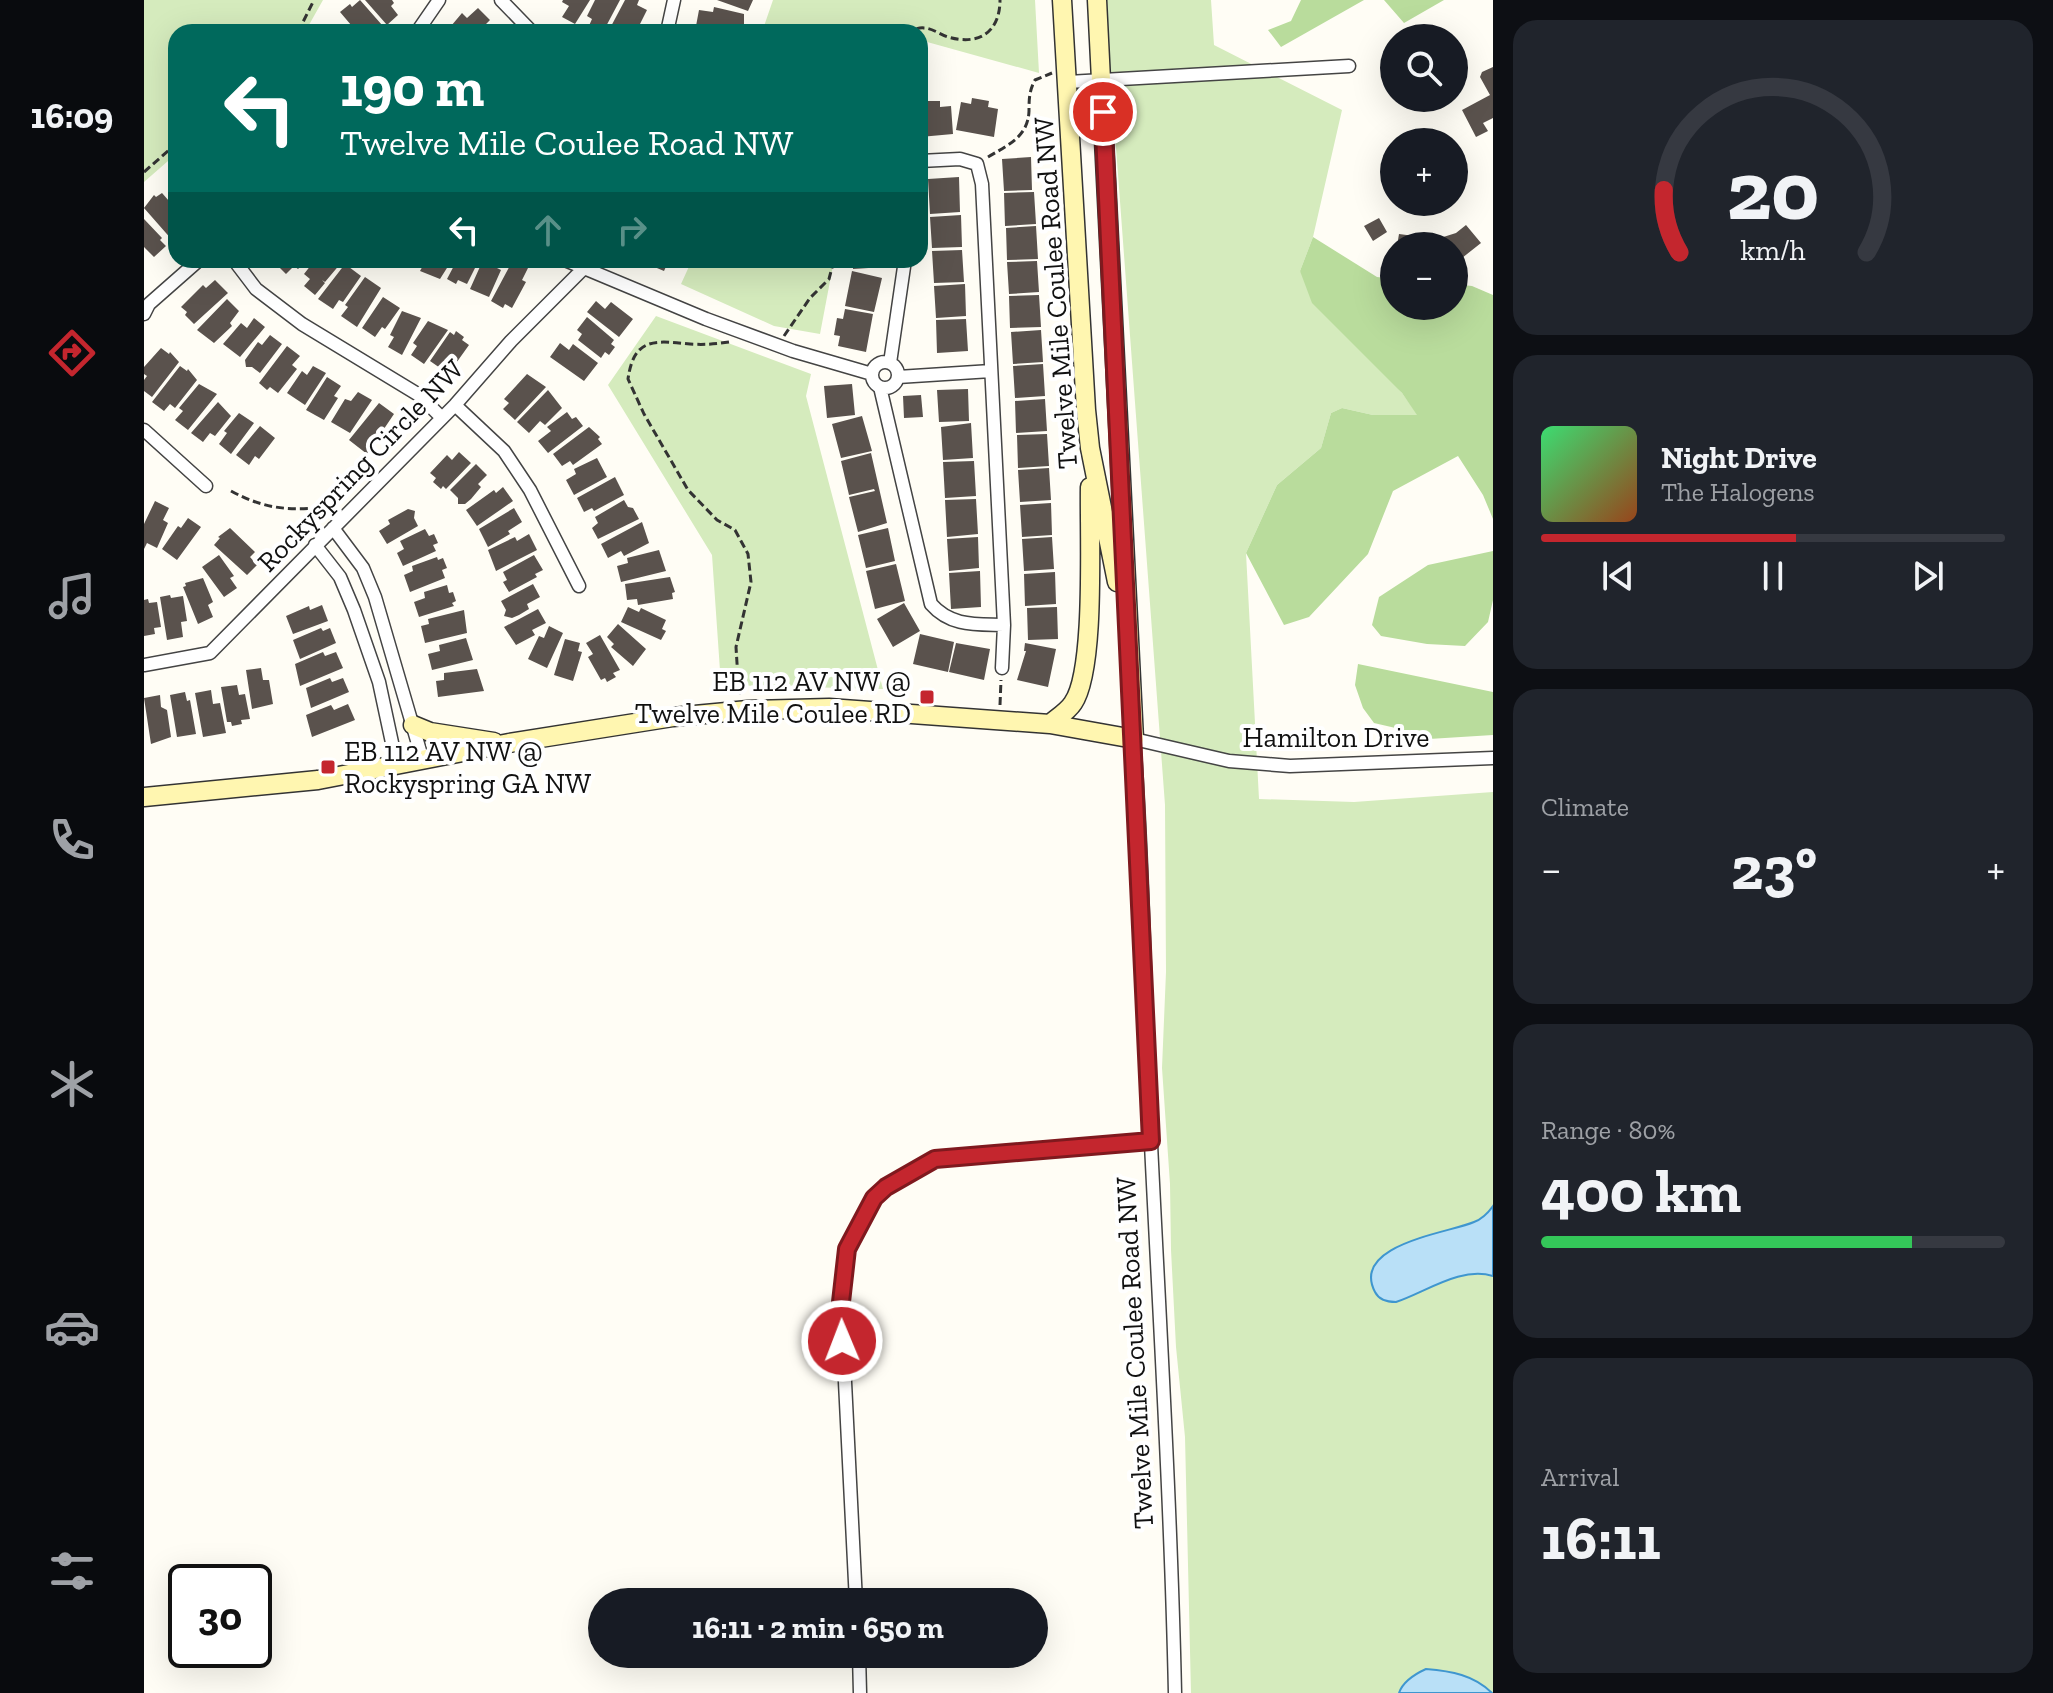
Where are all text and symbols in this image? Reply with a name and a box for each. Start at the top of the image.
map controls [1380,24,1468,320]
button: search [1380,24,1468,112]
text: 190 m [340,53,484,120]
icon: left [208,56,312,160]
pin [1069,78,1137,146]
icon: arrive [1081,90,1125,134]
text: 16:09 [31,94,113,137]
street label: Twelve Mile Coulee Road NW [1027,115,1084,470]
text: Twelve Mile Coulee Road NW [340,121,794,164]
button: + [1380,128,1468,216]
text: 20 [1727,140,1819,240]
icon: left [442,208,486,252]
icon: ahead [526,208,570,252]
icon: right [610,208,654,252]
button: − [1380,232,1468,320]
text: km/h [1740,233,1806,267]
icon: directions [44,325,100,381]
street label: Rockyspring Circle NW [250,352,471,578]
text: Night Drive [1661,440,1817,476]
text: The Halogens [1661,476,1815,508]
icon: previous [1596,554,1640,598]
icon: pause [1751,554,1795,598]
icon: next [1906,554,1950,598]
icon: music [44,568,100,624]
place label: EB 112 AV NW @ Twelve Mile Coulee RD [635,665,911,730]
marker: EB 112 AV NW @ Twelve Mile Coulee RD [918,688,936,706]
street label: Hamilton Drive [1243,721,1429,754]
place label: EB 112 AV NW @ Rockyspring GA NW [344,735,592,800]
marker: EB 112 AV NW @ Rockyspring GA NW [319,758,337,776]
text: Climate [1541,791,1629,823]
icon: phone [44,812,100,868]
text: 23° [1731,832,1817,904]
text: − [1541,842,1562,895]
text: + [1986,842,2005,895]
icon: climate [44,1056,100,1112]
text: Range · 80% [1541,1114,1675,1146]
text: 400 km [1541,1155,1741,1227]
street label: Twelve Mile Coulee Road NW [1109,1175,1160,1530]
icon: car [44,1299,100,1355]
position arrow [800,1299,884,1383]
text: Arrival [1541,1461,1619,1493]
text: 16:11 [1541,1502,1661,1574]
icon: filters [44,1543,100,1599]
speed limit sign: 30 [168,1564,272,1668]
text: 16:11 · 2 min · 650 m [692,1610,944,1646]

